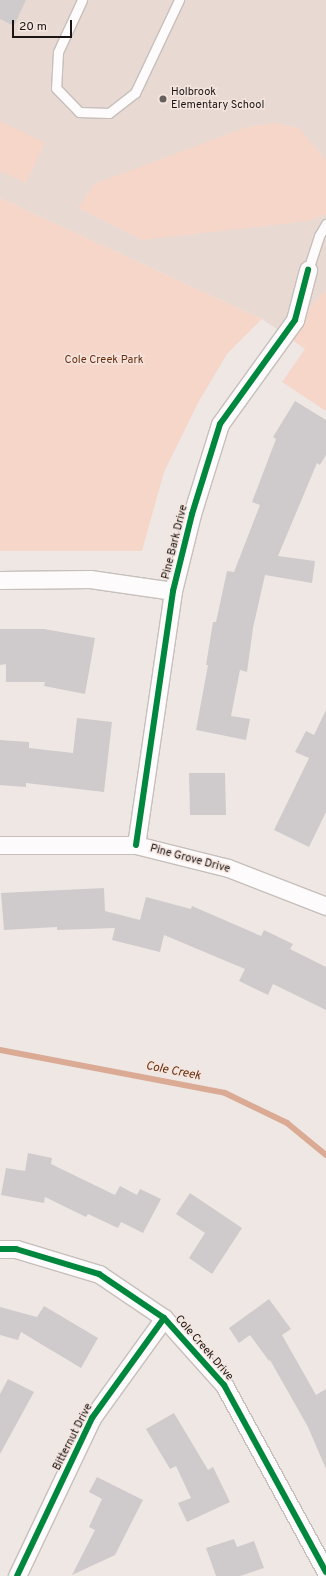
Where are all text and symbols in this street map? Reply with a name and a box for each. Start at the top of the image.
scale bar [14,12,74,38]
text: 20 m [19,19,47,35]
place label: Holbrook Elementary School [171,86,264,112]
marker: Holbrook Elementary School [158,94,168,104]
park label: Cole Creek Park [65,353,143,367]
street label: Pine Bark Drive [159,503,191,581]
street label: Pine Grove Drive [149,842,231,876]
water label: Cole Creek [144,1060,202,1084]
street label: Cole Creek Drive [172,1313,236,1383]
street label: Bitternut Drive [50,1401,96,1473]

